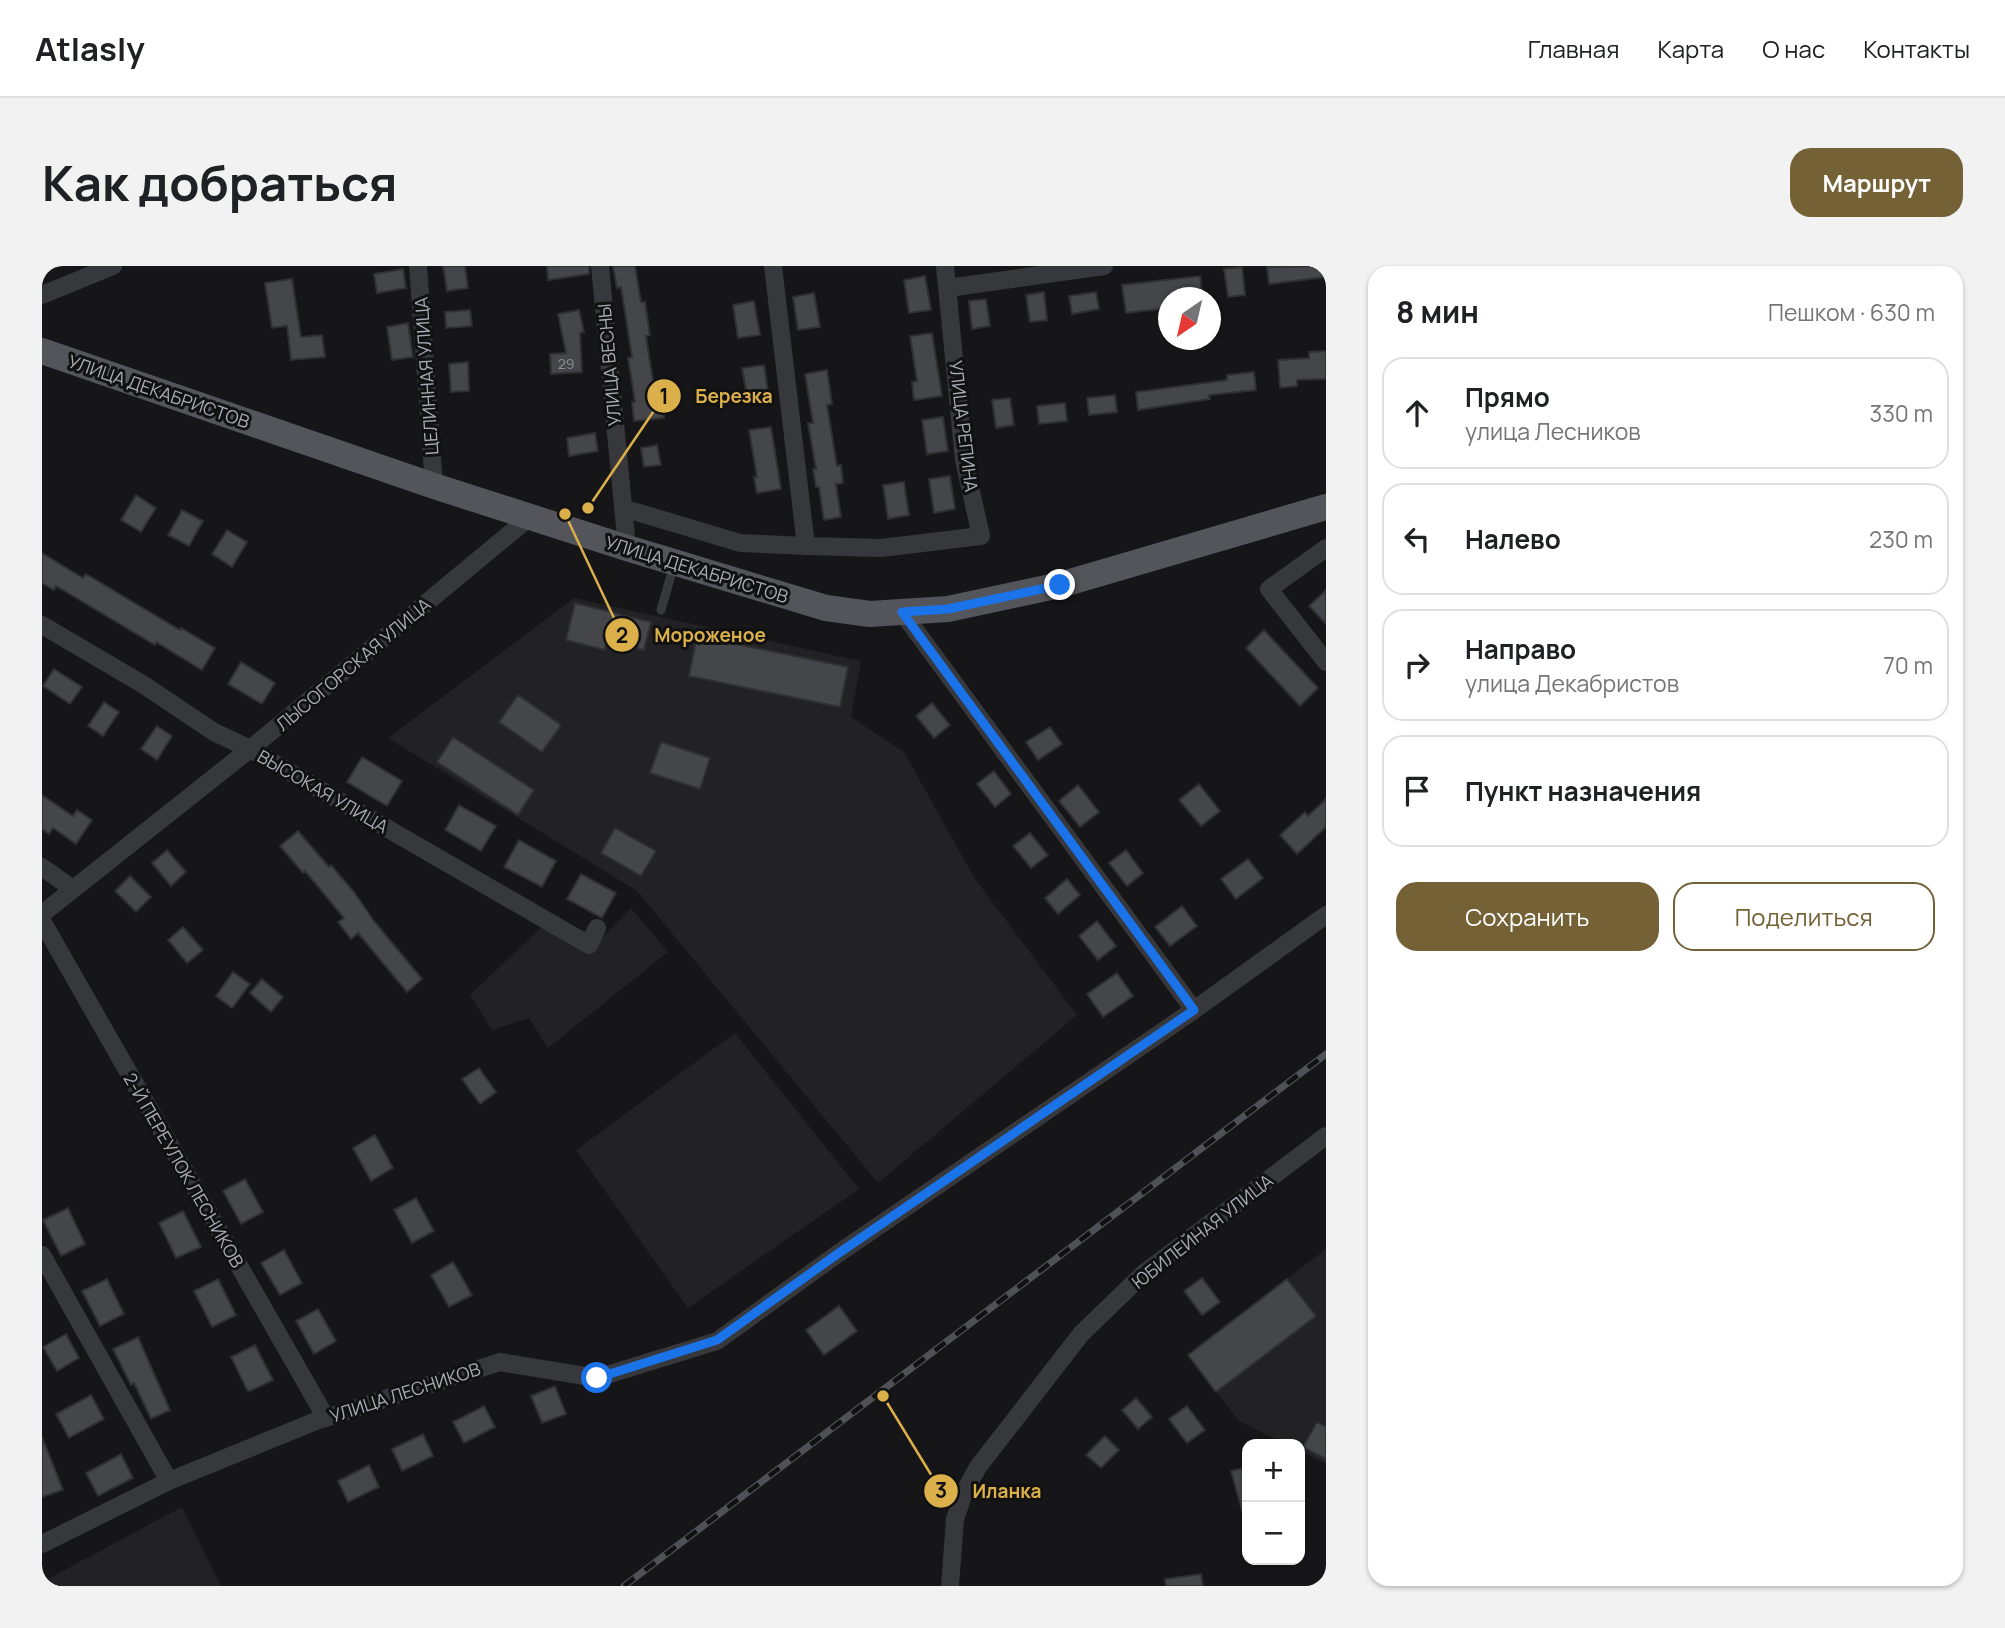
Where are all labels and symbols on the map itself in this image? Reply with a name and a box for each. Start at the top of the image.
north arrow [1158,287,1221,350]
street label: ЦЕЛИННАЯ УЛИЦА [408,296,443,456]
street label: УЛИЦА ВЕСНЫ [592,303,626,427]
street label: УЛИЦА ДЕКАБРИСТОВ [65,349,253,433]
house number: 29 [558,354,574,373]
street label: УЛИЦА РЕПИНА [944,359,984,494]
callout: Березка [646,376,786,416]
text: 1 [659,382,669,410]
text: Березка [695,383,773,409]
street label: УЛИЦА ДЕКАБРИСТОВ [603,530,791,608]
route end [1044,569,1075,600]
street label: ЛЫСОГОРСКАЯ УЛИЦА [271,592,436,736]
callout: Мороженое [605,615,780,655]
text: 2 [616,621,628,649]
text: Мороженое [654,622,766,648]
street label: ВЫСОКАЯ УЛИЦА [253,744,393,839]
street label: 2-Й ПЕРЕУЛОК ЛЕСНИКОВ [118,1068,250,1272]
street label: ЮБИЛЕЙНАЯ УЛИЦА [1127,1168,1278,1294]
street label: УЛИЦА ЛЕСНИКОВ [327,1356,483,1428]
route start [581,1362,612,1393]
callout: Иланка [924,1471,1056,1511]
text: 3 [935,1476,947,1504]
text: Иланка [972,1478,1042,1504]

